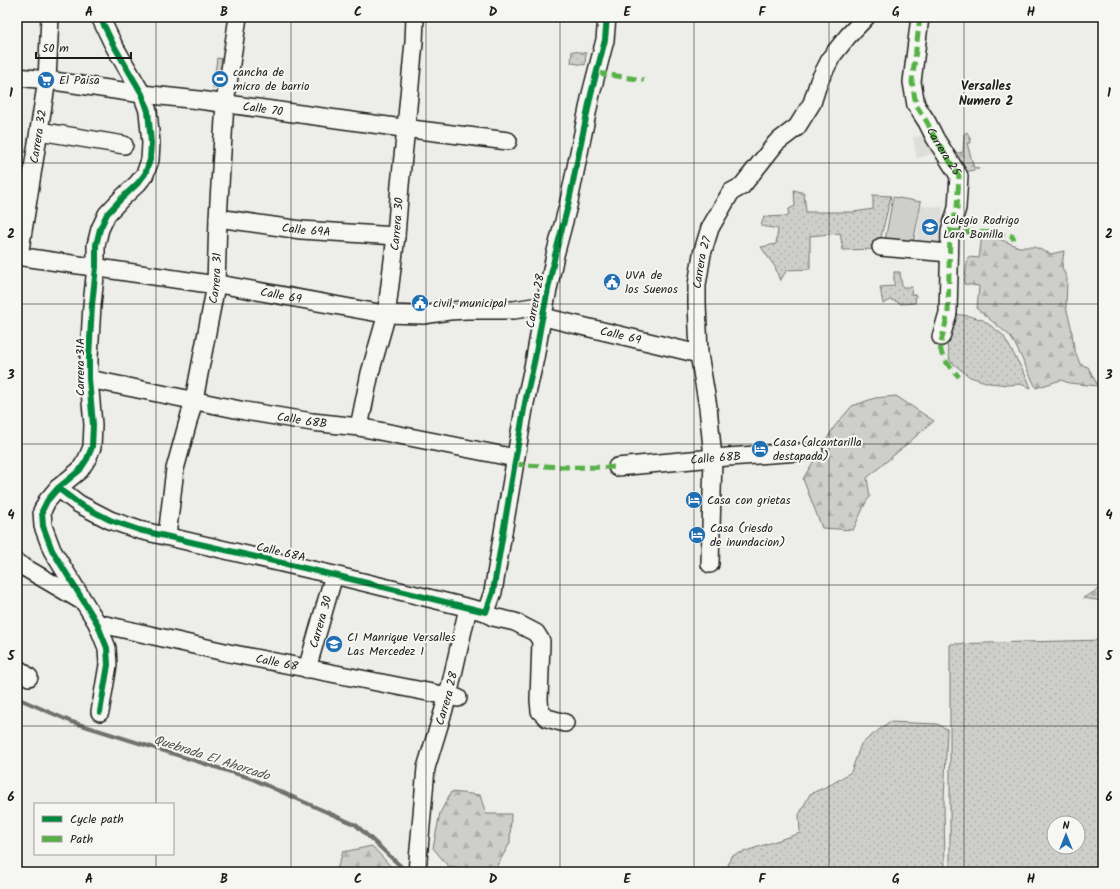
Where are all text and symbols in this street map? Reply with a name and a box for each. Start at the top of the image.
text: A [85,2,93,23]
text: B [220,2,228,23]
text: C [354,2,362,23]
text: D [489,2,498,23]
text: E [623,2,631,23]
text: F [758,2,766,23]
text: G [892,2,900,23]
text: H [1027,2,1036,23]
scale bar [36,34,131,60]
text: 50 m [42,39,69,58]
place label: cancha de micro de barrio [233,63,309,96]
sports icon: cancha de micro de barrio [210,69,230,89]
supermarket icon: El Paisa [36,70,56,90]
place label: El Paisa [59,71,100,90]
district label: Versalles Numero 2 [959,76,1014,112]
text: 1 [9,83,13,104]
text: 1 [1107,83,1111,104]
street label: Calle 70 [241,97,284,121]
street label: Carrera 32 [25,108,52,165]
street label: Carrera 25 [921,124,966,181]
street label: Carrera 30 [385,197,409,252]
place label: Colegio Rodrigo Lara Bonilla [943,211,1019,244]
school or university icon: Colegio Rodrigo Lara Bonilla [920,217,940,237]
street label: Calle 69A [280,218,331,242]
text: 2 [7,224,15,245]
text: 2 [1105,224,1113,245]
street label: Carrera 27 [688,234,717,289]
street label: Carrera 31 [204,252,227,305]
place label: UVA de los Suenos [625,266,678,299]
street label: Carrera 28 [521,272,550,330]
public building icon: UVA de los Suenos [602,272,622,292]
street label: Calle 69 [259,283,303,309]
public building icon: civil, municipal [410,293,430,313]
place label: civil, municipal [433,294,507,313]
street label: Calle 69 [598,322,643,350]
street label: Carrera 31A [71,338,90,396]
text: 3 [6,365,15,386]
text: 3 [1104,365,1113,386]
street label: Calle 68B [275,407,328,434]
place label: Casa (alcantarilla destapada) [773,433,862,466]
hotel icon: Casa (alcantarilla destapada) [750,439,770,459]
street label: Calle 68B [690,447,741,470]
hotel icon: Casa con grietas [684,490,704,510]
place label: Casa con grietas [707,491,791,510]
text: 4 [7,505,15,526]
text: 4 [1105,505,1113,526]
place label: Casa (riesdo de inundacion) [710,519,785,552]
hotel icon: Casa (riesdo de inundacion) [687,525,707,545]
street label: Calle 68A [254,538,307,567]
street label: Carrera 30 [304,594,338,650]
place label: CI Manrique Versalles Las Mercedez 1 [347,628,456,661]
school or university icon: CI Manrique Versalles Las Mercedez 1 [324,634,344,654]
text: 5 [7,646,16,667]
text: 5 [1105,646,1114,667]
street label: Calle 68 [254,649,300,676]
street label: Carrera 28 [431,669,463,728]
water label: Quebrada El Ahorcado [151,730,273,787]
text: 6 [7,787,15,808]
text: 6 [1105,787,1113,808]
legend [34,803,174,855]
text: Cycle path [70,810,124,829]
north arrow [1046,815,1086,855]
text: N [1063,817,1070,835]
text: Path [70,830,93,849]
text: A [85,869,93,889]
text: B [220,869,228,889]
text: C [354,869,362,889]
text: D [489,869,498,889]
text: E [623,869,631,889]
text: F [758,869,766,889]
text: G [892,869,900,889]
text: H [1027,869,1036,889]

